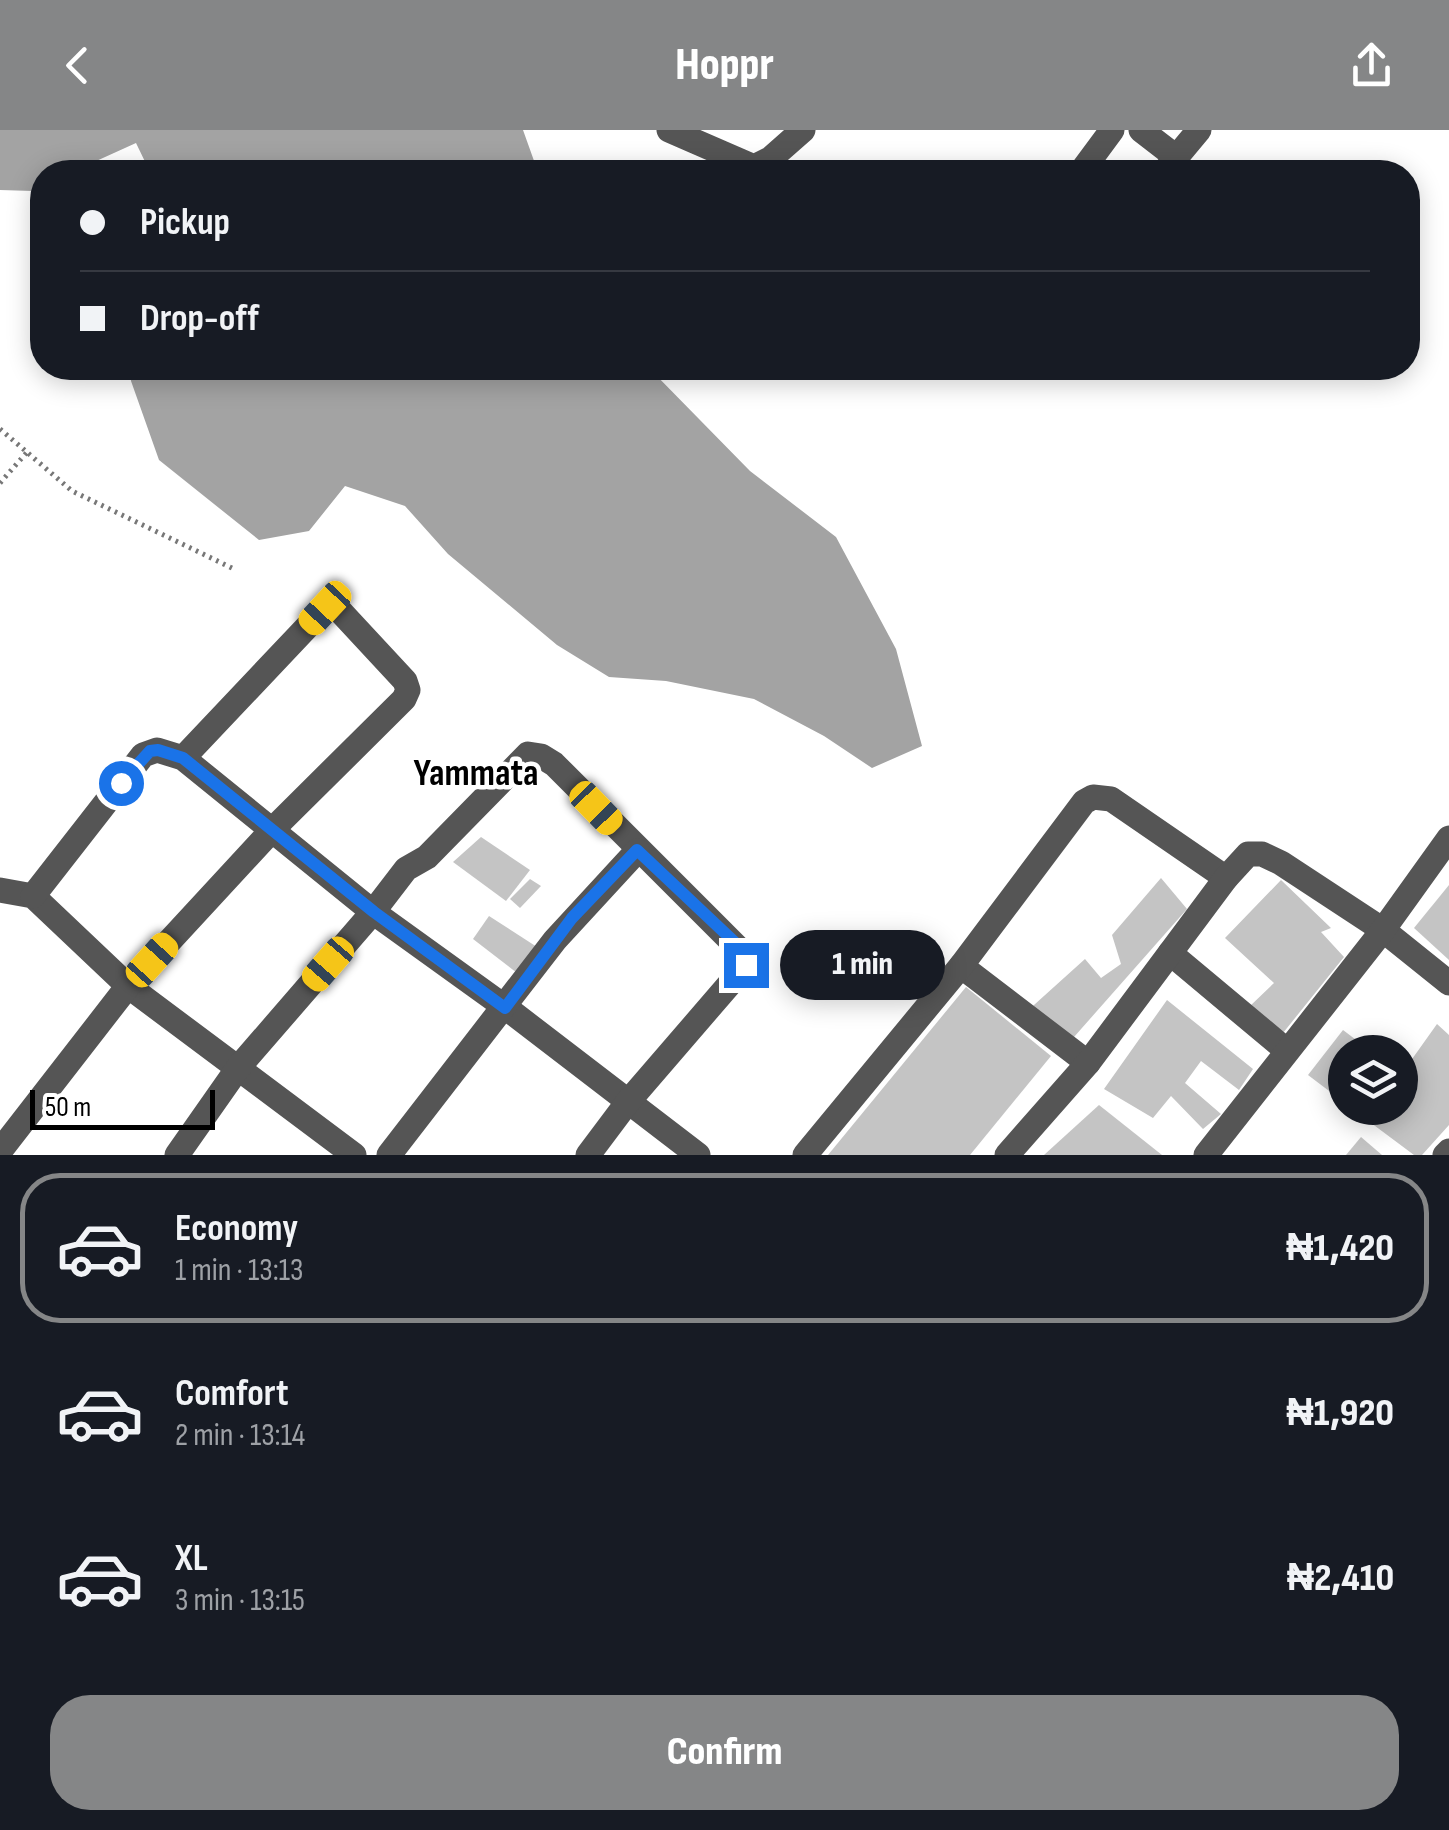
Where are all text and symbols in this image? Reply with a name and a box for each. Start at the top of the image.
icon: back [50,38,105,93]
text: Hoppr [675,38,774,93]
icon: share [1344,38,1399,93]
text: Pickup [140,200,230,245]
text: Drop-off [140,296,259,341]
car [294,576,356,640]
district label: Yammata [413,751,539,796]
route start [99,761,144,806]
car [564,776,628,840]
car [121,928,183,992]
callout: 1 min [781,930,946,1000]
car [297,932,359,996]
route end [724,943,769,988]
text: 1 min [832,945,893,984]
map controls [1328,1035,1418,1125]
button: layers [1328,1035,1418,1125]
scale bar [30,1085,215,1130]
text: 50 m [45,1091,91,1124]
icon: car [55,1203,145,1293]
text: Economy [175,1206,298,1251]
text: ₦1,420 [1286,1226,1394,1271]
text: 1 min · 13:13 [175,1251,303,1290]
icon: car [55,1368,145,1458]
text: Comfort [175,1371,289,1416]
text: ₦1,920 [1286,1391,1394,1436]
text: 2 min · 13:14 [175,1416,305,1455]
icon: car [55,1533,145,1623]
text: XL [175,1536,208,1581]
text: ₦2,410 [1287,1556,1394,1601]
text: 3 min · 13:15 [175,1581,305,1620]
button: Confirm [50,1695,1399,1810]

